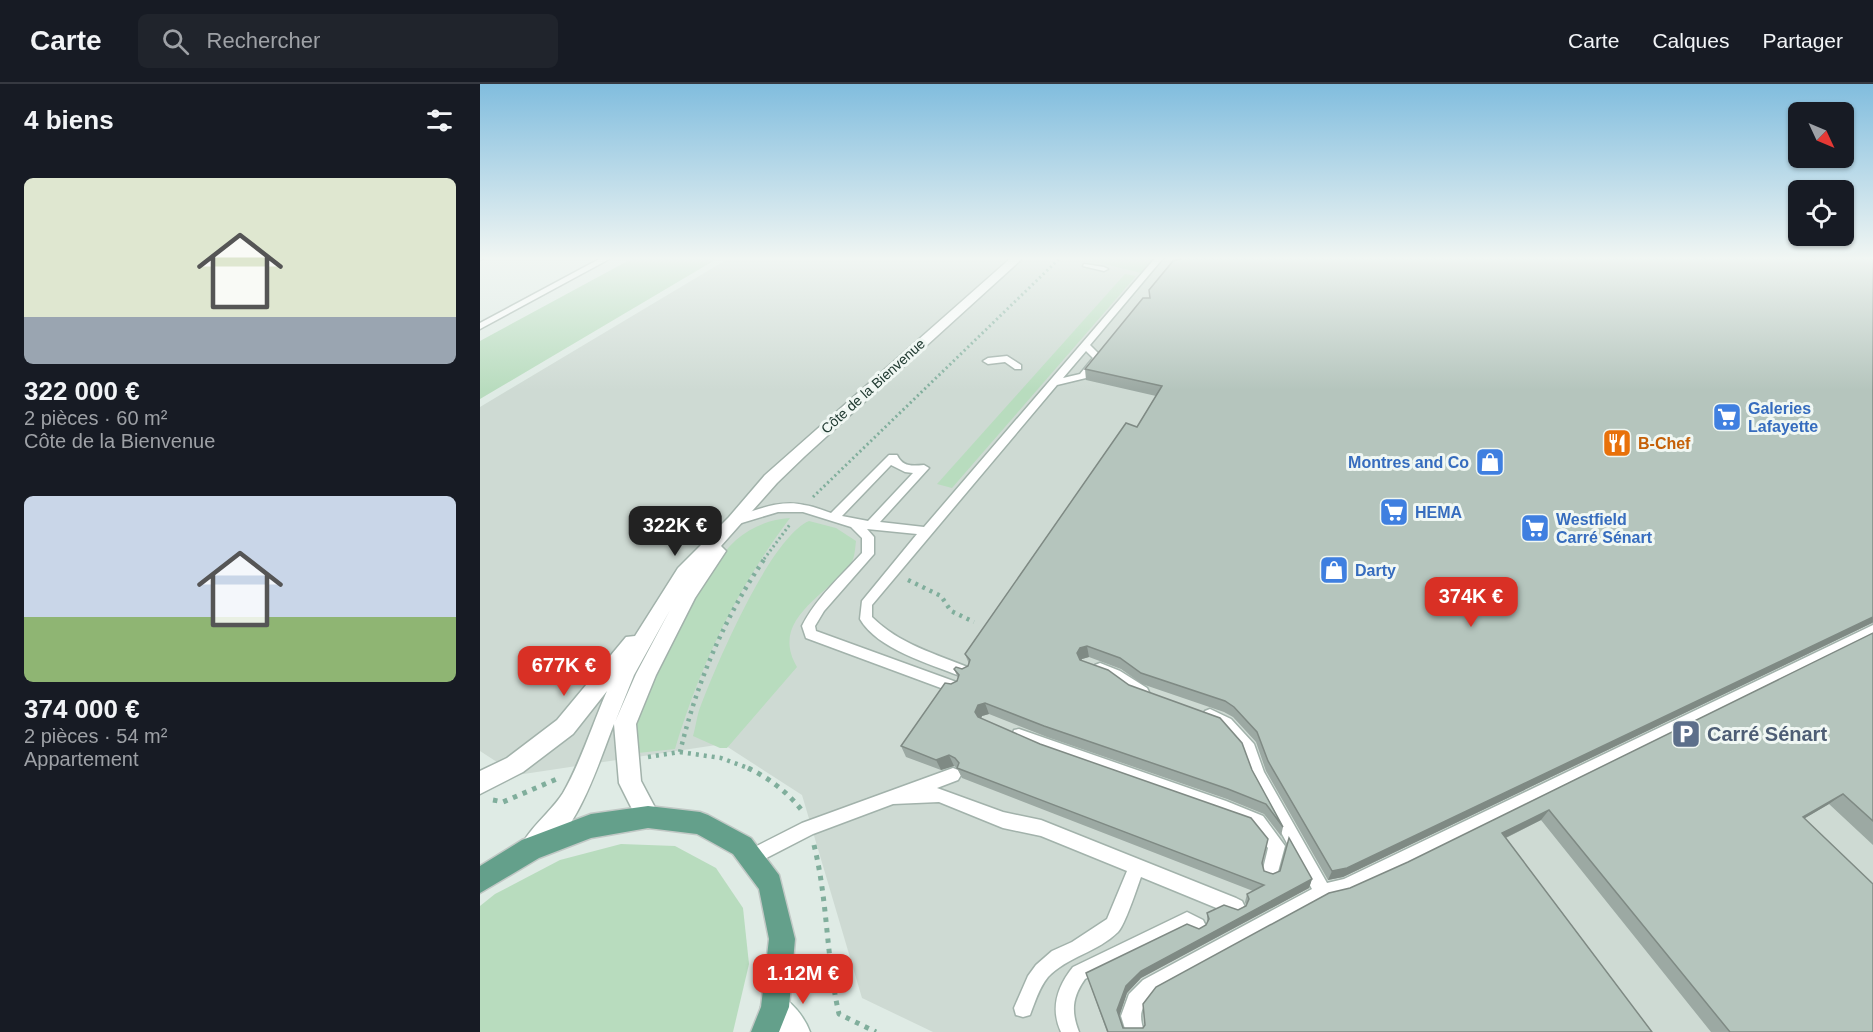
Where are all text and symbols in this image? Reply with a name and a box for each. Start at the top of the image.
search box [138,14,558,68]
text: Carte [30,25,102,56]
icon: search [159,25,192,58]
text: Rechercher [207,28,320,53]
text: Carte [1568,29,1619,52]
text: Calques [1652,29,1729,52]
text: Partager [1762,29,1843,52]
north arrow [1788,102,1854,168]
map controls [1788,102,1854,246]
icon: filters [423,104,456,137]
text: 4 biens [24,105,114,135]
button: locate [1788,180,1854,246]
icon: home [186,217,294,325]
street label: Côte de la Bienvenue [818,335,928,437]
text: 322 000 € [24,376,140,406]
place label: Galeries Lafayette [1748,400,1818,435]
supermarket icon: Galeries Lafayette [1711,401,1743,433]
text: 2 pièces · 60 m² [24,407,167,429]
restaurant icon: B-Chef [1601,427,1633,459]
text: Côte de la Bienvenue [24,430,215,452]
place label: B-Chef [1638,435,1691,452]
shop icon: Montres and Co [1474,446,1506,478]
place label: Montres and Co [1348,454,1469,471]
supermarket icon: HEMA [1378,496,1410,528]
place label: HEMA [1415,504,1463,521]
pin: 322K € [626,506,724,557]
place label: Westfield Carré Sénart [1556,511,1653,546]
supermarket icon: Westfield Carré Sénart [1519,512,1551,544]
text: 322K € [643,514,707,536]
icon: home [186,535,294,643]
shop icon: Darty [1318,554,1350,586]
place label: Darty [1355,562,1396,579]
pin: 374K € [1422,577,1520,628]
text: 374K € [1439,585,1503,607]
pin: 677K € [515,646,613,697]
text: 677K € [532,654,596,676]
text: 374 000 € [24,694,140,724]
parking icon: Carré Sénart [1670,718,1702,750]
place label: Carré Sénart [1707,723,1827,745]
text: 2 pièces · 54 m² [24,725,167,747]
text: Appartement [24,748,139,770]
pin: 1.12M € [748,954,858,1005]
text: 1.12M € [767,962,839,984]

